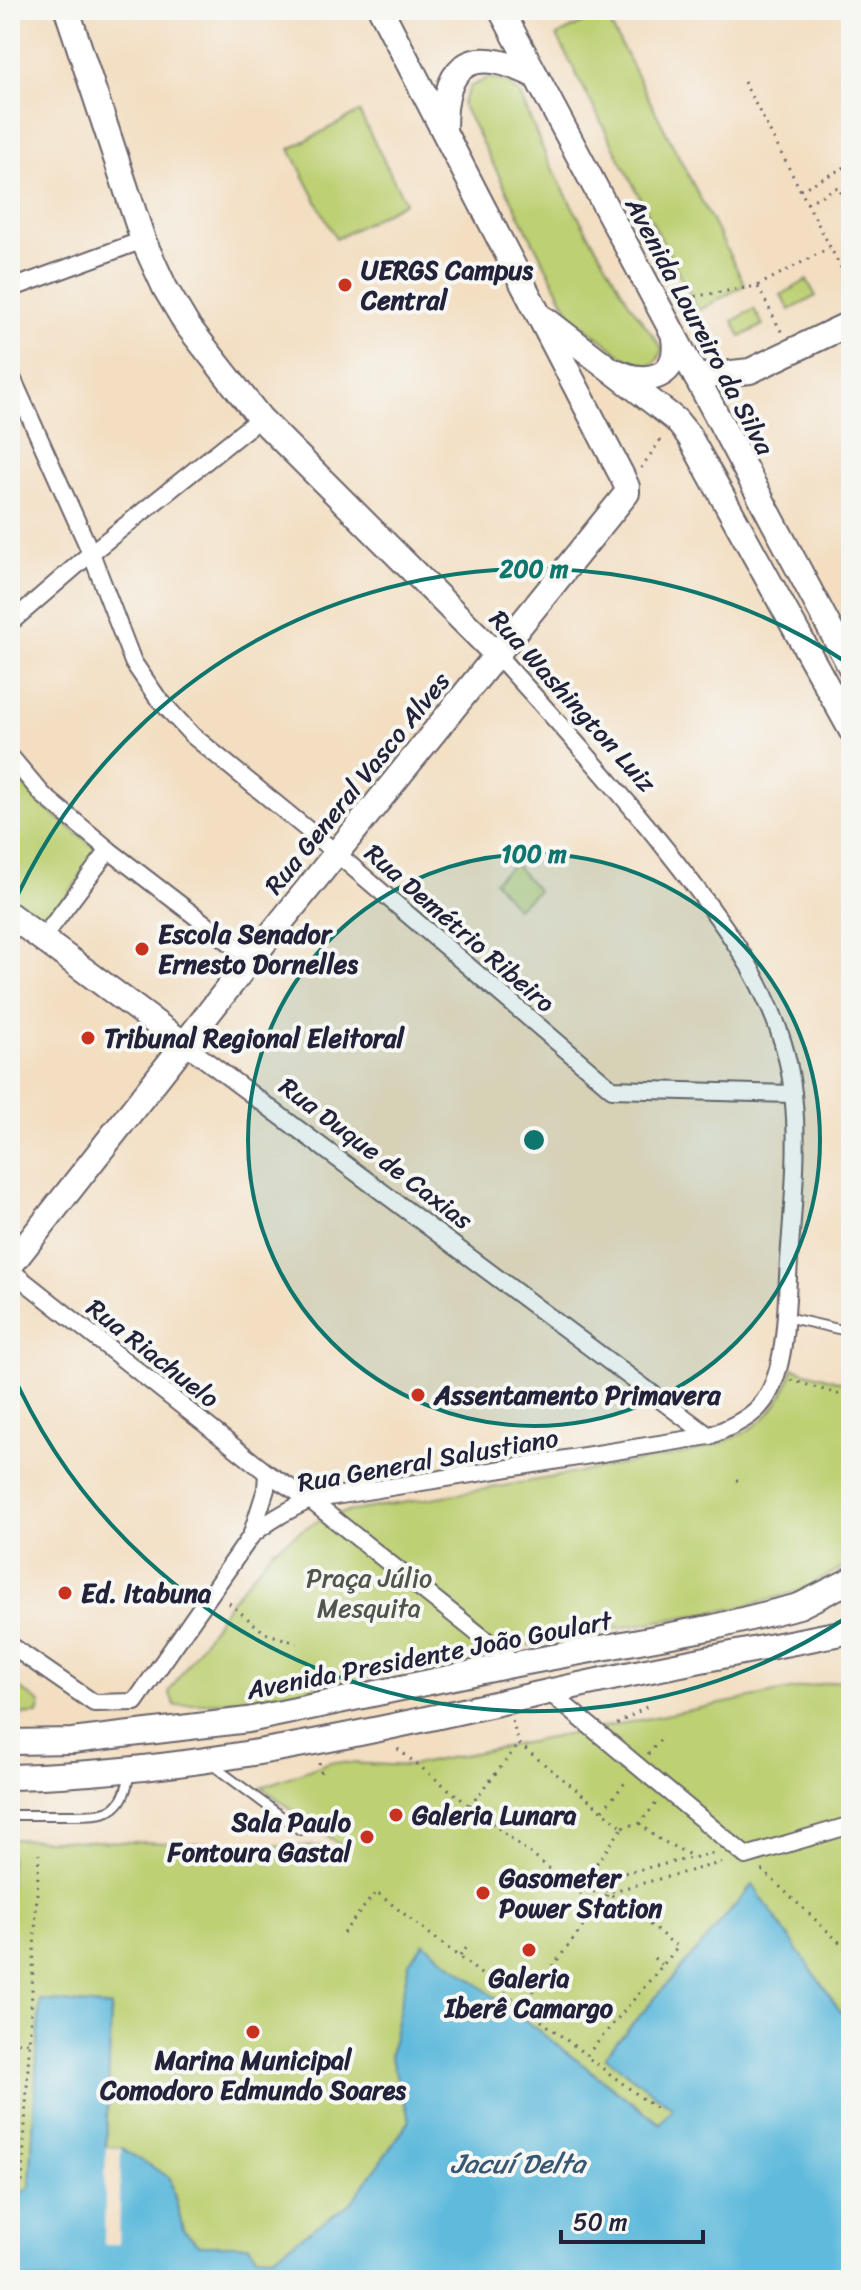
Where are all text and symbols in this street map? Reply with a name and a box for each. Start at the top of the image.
street label: Avenida Loureiro da Silva [612,188,788,464]
place label: UERGS Campus Central [360,247,534,323]
marker: UERGS Campus Central [336,276,354,294]
text: 200 m [499,548,569,590]
street label: Rua Washington Luiz [478,599,669,804]
street label: Rua General Vasco Alves [252,661,462,905]
street label: Rua Demétrio Ribeiro [354,831,566,1025]
text: 100 m [501,833,567,875]
place label: Escola Senador Ernesto Dornelles [158,911,359,987]
marker: Escola Senador Ernesto Dornelles [133,940,151,958]
place label: Tribunal Regional Eleitoral [104,1015,406,1061]
marker: Tribunal Regional Eleitoral [79,1029,97,1047]
street label: Rua Duque de Caxias [269,1064,484,1242]
centre of rings [520,1126,548,1154]
street label: Rua Riachuelo [76,1286,230,1420]
place label: Assentamento Primavera [433,1372,722,1418]
marker: Assentamento Primavera [409,1386,427,1404]
street label: Rua General Salustiano [294,1414,562,1506]
park label: Praça Júlio Mesquita [306,1555,432,1631]
place label: Ed. Itabuna [81,1570,212,1616]
marker: Ed. Itabuna [56,1584,74,1602]
street label: Avenida Presidente João Goulart [242,1597,617,1713]
place label: Galeria Lunara [412,1792,577,1838]
place label: Sala Paulo Fontoura Gastal [167,1799,353,1875]
marker: Galeria Lunara [387,1806,405,1824]
marker: Sala Paulo Fontoura Gastal [358,1828,376,1846]
place label: Gasometer Power Station [499,1855,662,1931]
marker: Gasometer Power Station [474,1884,492,1902]
marker: Galeria Iberê Camargo [520,1941,538,1959]
place label: Galeria Iberê Camargo [443,1955,614,2031]
marker: Marina Municipal Comodoro Edmundo Soares [244,2023,262,2041]
place label: Marina Municipal Comodoro Edmundo Soares [99,2037,407,2113]
water label: Jacuí Delta [451,2139,587,2188]
scale bar [561,2194,703,2244]
text: 50 m [573,2201,628,2243]

